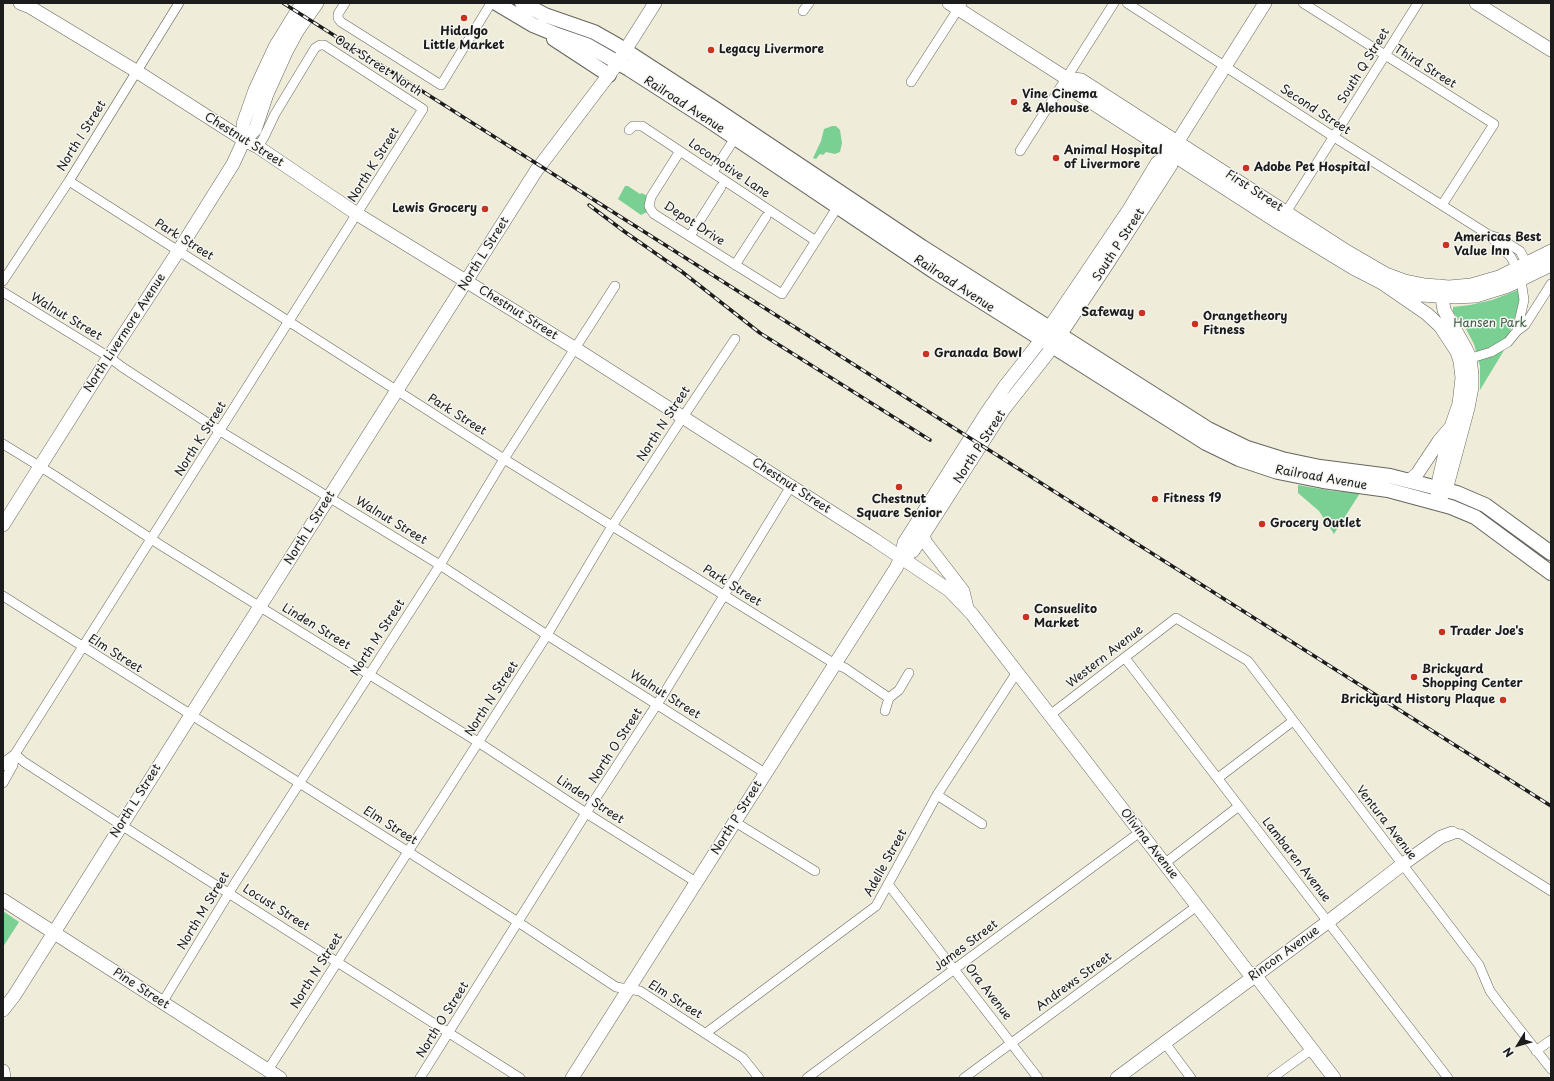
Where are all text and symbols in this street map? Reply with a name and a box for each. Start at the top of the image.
marker: Hidalgo Little Market [459,13,469,23]
place label: Hidalgo Little Market [423,25,505,53]
street label: South Q Street [1335,26,1393,106]
street label: Oak Street North [332,32,424,100]
street label: Third Street [1391,42,1459,92]
place label: Legacy Livermore [719,43,824,57]
marker: Legacy Livermore [706,45,716,55]
street label: Railroad Avenue [641,74,727,136]
street label: Second Street [1277,82,1353,138]
place label: Vine Cinema & Alehouse [1022,88,1098,116]
marker: Vine Cinema & Alehouse [1009,97,1019,107]
street label: North I Street [54,98,110,174]
street label: Chestnut Street [202,110,286,170]
street label: North K Street [345,125,403,205]
street label: Locomotive Lane [685,136,773,202]
place label: Animal Hospital of Livermore [1064,144,1162,172]
marker: Animal Hospital of Livermore [1051,153,1061,163]
place label: Adobe Pet Hospital [1254,161,1370,175]
marker: Adobe Pet Hospital [1241,163,1251,173]
street label: First Street [1223,167,1285,215]
street label: Depot Drive [661,199,727,249]
place label: Lewis Grocery [392,202,477,216]
marker: Lewis Grocery [480,204,490,214]
street label: South P Street [1090,206,1148,284]
street label: North L Street [456,215,512,293]
street label: Park Street [152,216,216,264]
place label: Americas Best Value Inn [1454,231,1542,259]
marker: Americas Best Value Inn [1441,240,1451,250]
street label: Railroad Avenue [911,253,997,315]
street label: North Livermore Avenue [81,271,169,395]
street label: Chestnut Street [476,283,560,343]
street label: Walnut Street [28,290,104,344]
place label: Safeway [1082,306,1134,320]
marker: Safeway [1137,308,1147,318]
place label: Orangetheory Fitness [1203,310,1287,338]
park label: Hansen Park [1453,317,1527,331]
marker: Orangetheory Fitness [1190,319,1200,329]
place label: Granada Bowl [934,347,1022,361]
marker: Granada Bowl [921,349,931,359]
street label: North N Street [634,384,694,464]
street label: Park Street [425,391,489,439]
street label: North K Street [172,399,230,479]
street label: North P Street [951,408,1009,486]
street label: Chestnut Street [749,455,833,517]
street label: Railroad Avenue [1274,463,1368,493]
marker: Chestnut Square Senior [894,482,904,492]
street label: North L Street [282,489,338,567]
place label: Fitness 19 [1163,492,1222,506]
place label: Chestnut Square Senior [856,493,942,521]
street label: Walnut Street [353,494,429,548]
marker: Fitness 19 [1150,494,1160,504]
place label: Grocery Outlet [1270,517,1361,531]
marker: Grocery Outlet [1257,519,1267,529]
street label: Park Street [700,562,764,610]
street label: North M Street [348,597,408,679]
street label: Linden Street [279,601,353,653]
place label: Consuelito Market [1034,603,1097,631]
marker: Consuelito Market [1021,612,1031,622]
street label: Western Avenue [1064,623,1146,691]
place label: Trader Joe's [1450,625,1524,639]
marker: Trader Joe's [1437,627,1447,637]
street label: Elm Street [85,632,145,676]
street label: North N Street [462,659,522,739]
place label: Brickyard Shopping Center [1422,663,1523,691]
street label: Walnut Street [627,668,703,722]
marker: Brickyard Shopping Center [1409,672,1419,682]
place label: Brickyard History Plaque [1340,693,1495,707]
marker: Brickyard History Plaque [1498,695,1508,705]
street label: North O Street [586,706,646,786]
street label: North L Street [108,762,164,840]
street label: Linden Street [554,773,626,827]
street label: North P Street [709,778,765,858]
street label: Ventura Avenue [1353,783,1419,863]
street label: Elm Street [360,804,420,848]
street label: Olivina Avenue [1117,806,1181,882]
street label: Lambaren Avenue [1259,815,1333,905]
street label: Adelle Street [862,827,910,899]
street label: North M Street [175,869,233,953]
street label: Locust Street [240,882,312,934]
street label: James Street [931,917,1001,975]
street label: Rincon Avenue [1246,924,1322,984]
street label: North N Street [288,931,346,1011]
street label: Andrews Street [1033,950,1115,1014]
street label: Ora Avenue [962,961,1014,1023]
street label: Pine Street [110,965,172,1013]
street label: Elm Street [645,978,705,1022]
street label: North O Street [414,979,472,1061]
north arrow [1498,1025,1538,1065]
text: N [1499,1044,1517,1061]

